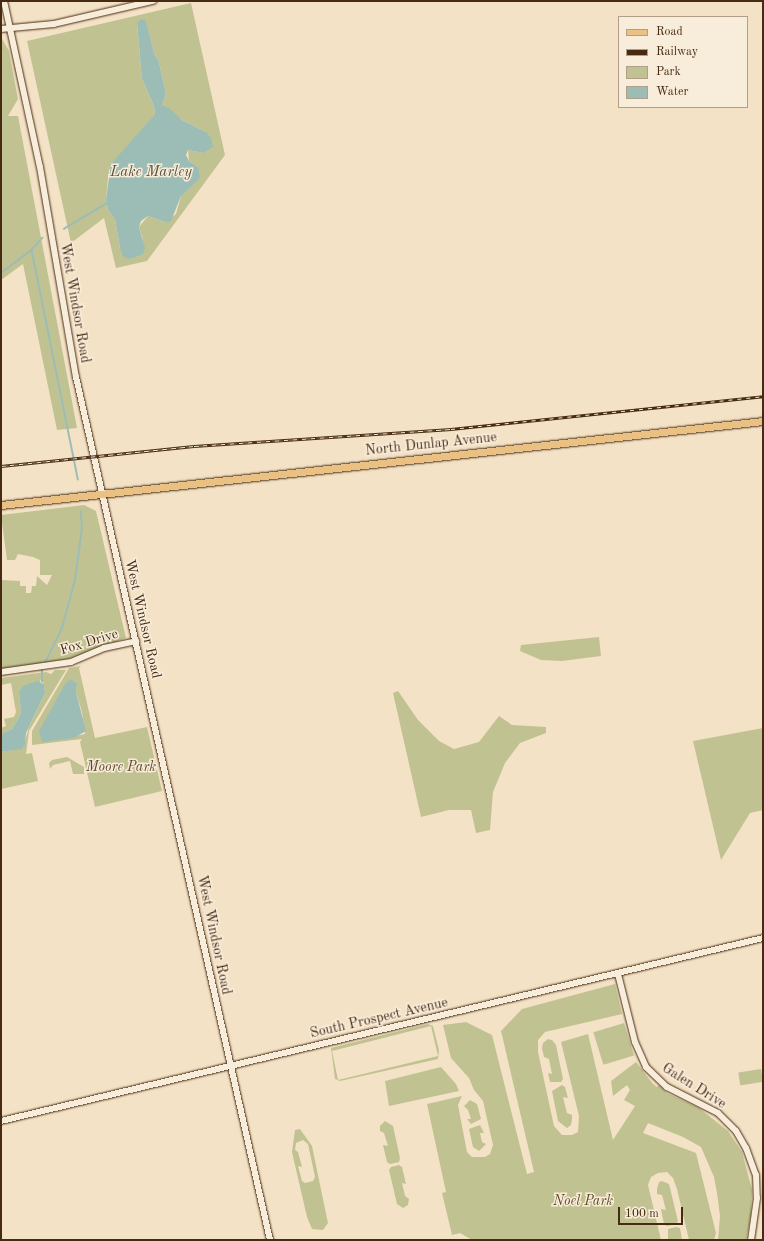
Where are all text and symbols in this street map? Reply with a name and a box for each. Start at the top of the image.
legend [618,16,748,108]
text: Road [656,26,683,38]
text: Railway [656,46,698,58]
text: Park [656,66,681,78]
text: Water [656,86,688,98]
water label: Lake Marley [110,164,192,182]
street label: West Windsor Road [56,242,94,364]
street label: North Dunlap Avenue [364,429,498,459]
street label: West Windsor Road [121,558,165,680]
street label: Fox Drive [58,625,120,659]
park label: Moore Park [86,759,156,775]
street label: West Windsor Road [193,874,235,996]
street label: South Prospect Avenue [308,994,450,1042]
street label: Galen Drive [659,1060,729,1112]
park label: Noel Park [553,1193,613,1209]
scale bar [620,1199,685,1225]
text: 100 m [625,1208,659,1220]

